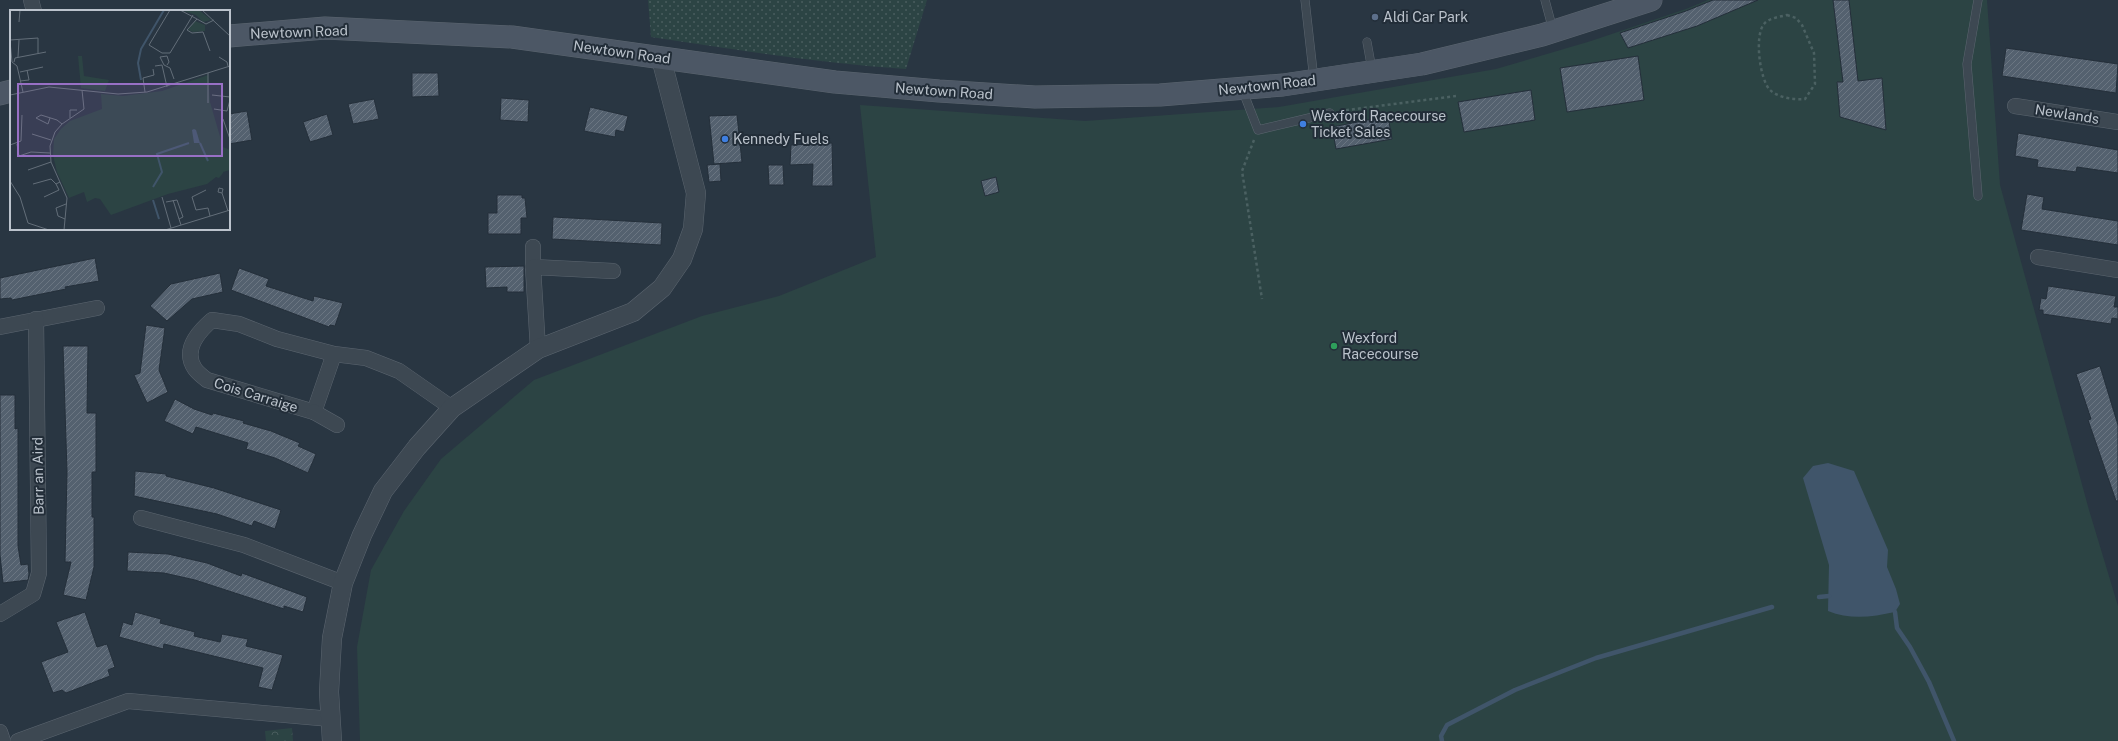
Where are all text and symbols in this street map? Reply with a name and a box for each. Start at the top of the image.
place label: Aldi Car Park [1383,9,1468,25]
inset map [10,10,230,230]
marker: Aldi Car Park [1370,12,1380,22]
street label: Newtown Road [250,22,348,42]
street label: Newtown Road [572,37,672,67]
street label: Newtown Road [1217,72,1317,98]
street label: Newtown Road [895,80,993,102]
street label: Newlands [2034,101,2100,127]
place label: Wexford Racecourse Ticket Sales [1311,108,1446,140]
marker: Wexford Racecourse Ticket Sales [1298,119,1308,129]
place label: Kennedy Fuels [733,131,829,147]
marker: Kennedy Fuels [720,134,730,144]
place label: Wexford Racecourse [1342,330,1419,362]
marker: Wexford Racecourse [1329,341,1339,351]
street label: Cois Carraige [212,375,300,415]
street label: Barr an Aird [29,437,47,515]

